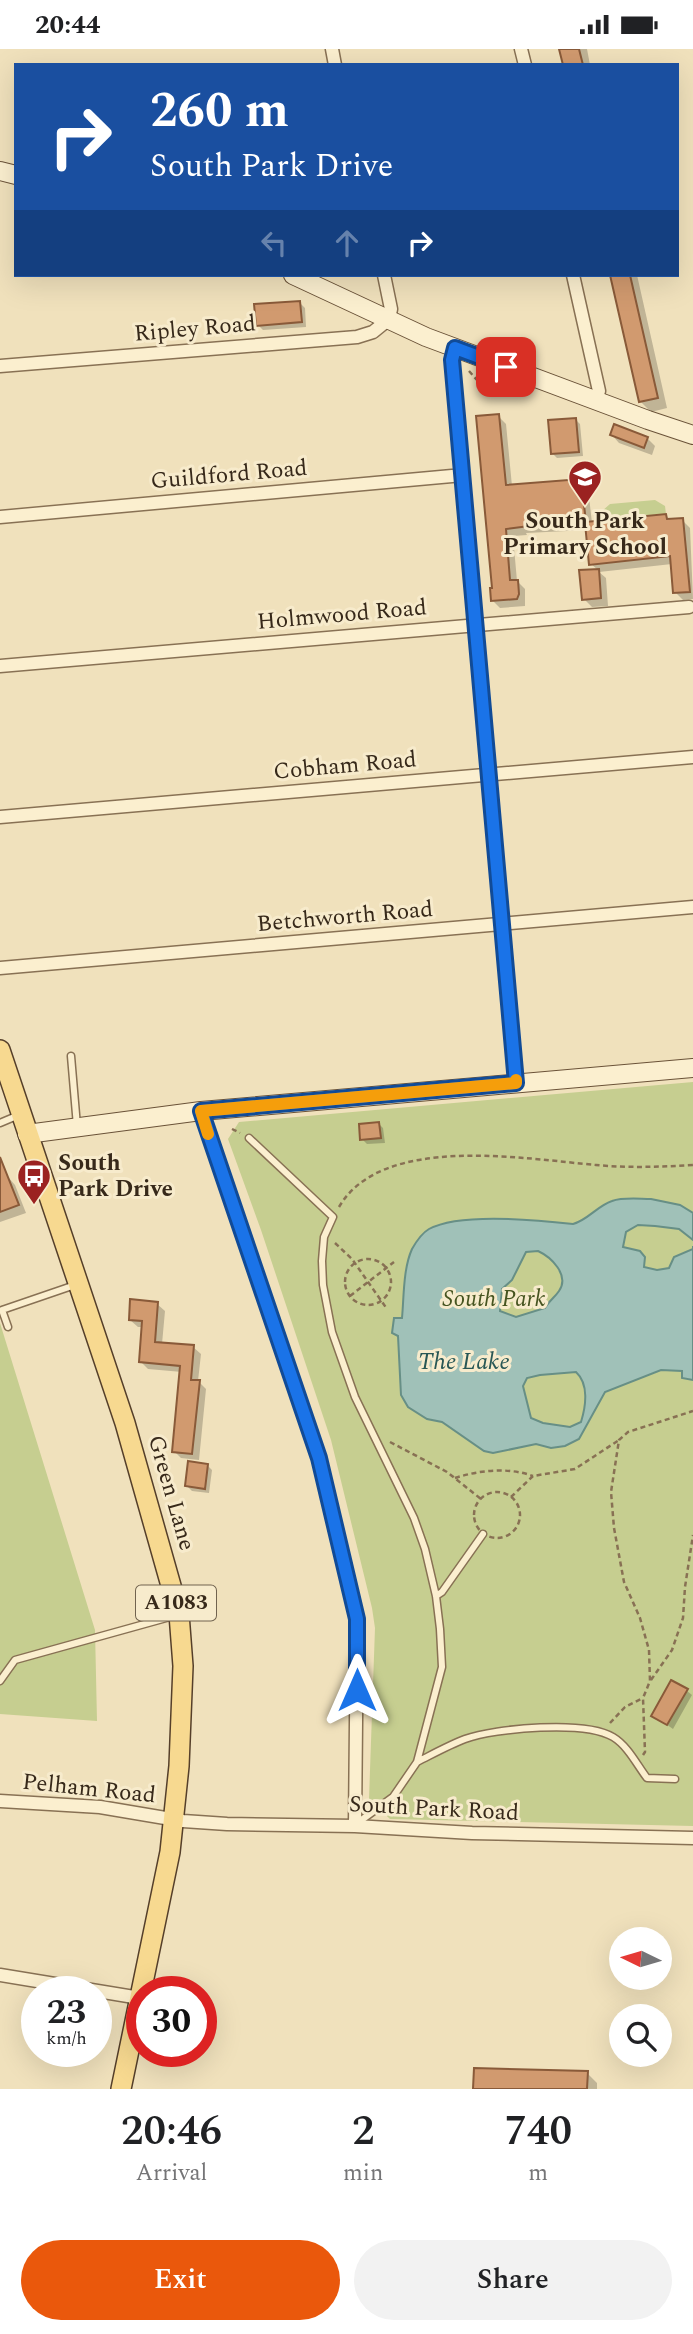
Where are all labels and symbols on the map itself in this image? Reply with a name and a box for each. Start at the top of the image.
street label: Ripley Road [133,306,257,352]
pin [476,337,536,397]
street label: Guildford Road [149,451,309,499]
school or university icon: South Park Primary School [566,458,604,507]
place label: South Park Primary School [503,504,667,565]
street label: Holmwood Road [256,590,428,640]
street label: Cobham Road [272,742,418,790]
street label: Betchworth Road [255,892,435,942]
place label: South Park Drive [58,1146,173,1207]
bus stop icon: South Park Drive [15,1157,53,1206]
park label: South Park [443,1282,546,1317]
water label: The Lake [418,1344,510,1380]
street label: Green Lane [138,1431,204,1555]
road number: A1083 [136,1585,216,1621]
position arrow [320,1653,394,1727]
street label: Pelham Road [21,1765,158,1813]
street label: South Park Road [348,1787,520,1831]
north arrow [609,1927,672,1990]
speed limit sign: 30 [126,1976,217,2067]

